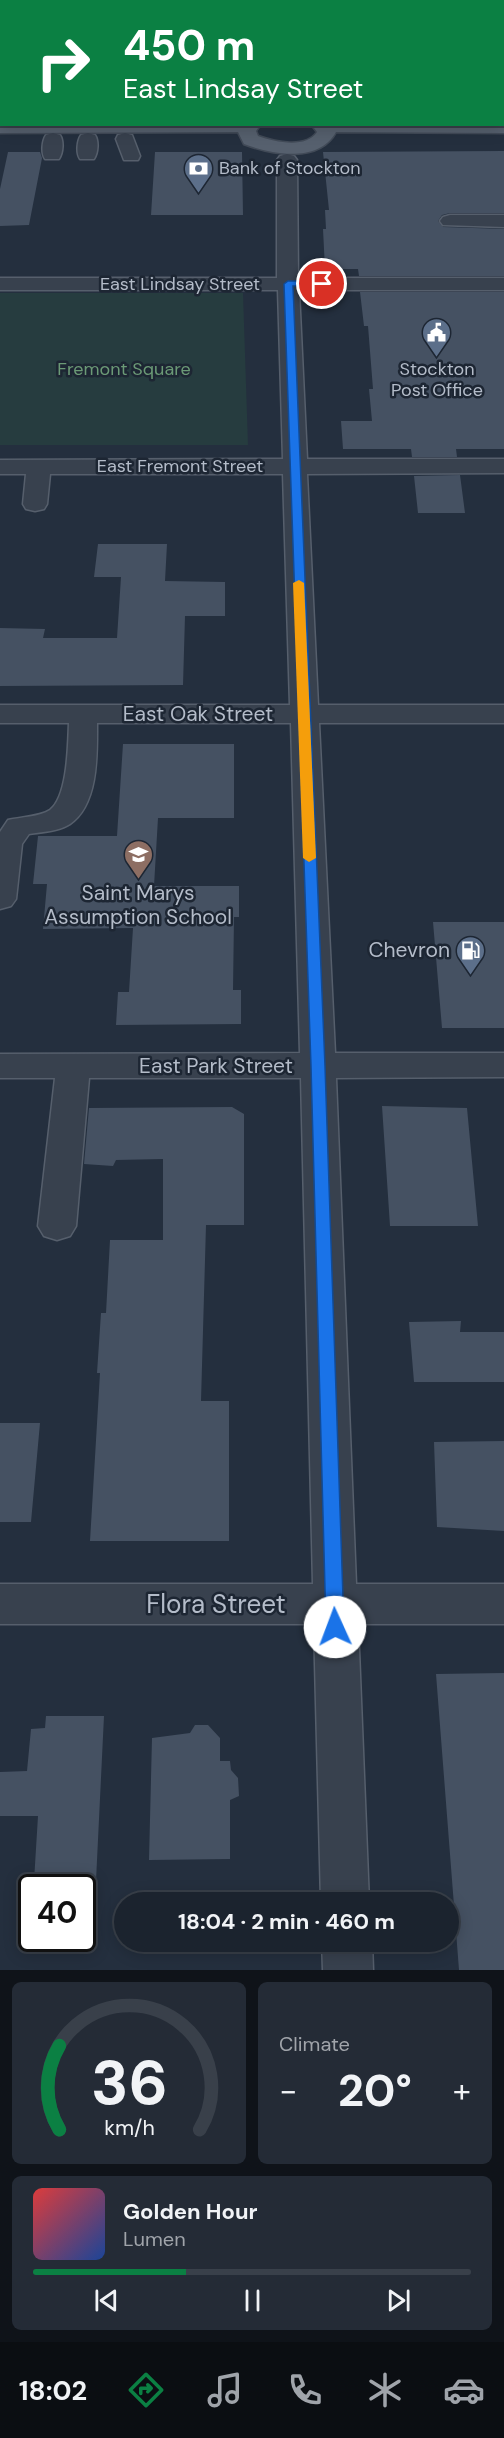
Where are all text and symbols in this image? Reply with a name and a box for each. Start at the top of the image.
text: 450 m [123,18,255,73]
icon: right [24,24,102,102]
text: East Lindsay Street [123,71,363,106]
bank icon: Bank of Stockton [182,152,214,194]
place label: Bank of Stockton [219,156,361,180]
pin [296,258,347,309]
icon: arrive [305,267,338,300]
street label: East Lindsay Street [100,272,260,296]
public building icon: Stockton Post Office [421,316,453,358]
park label: Fremont Square [57,357,191,381]
place label: Stockton Post Office [391,357,483,402]
street label: East Fremont Street [97,454,263,478]
street label: East Oak Street [123,700,273,728]
school or university icon: Saint Marys Assumption School [122,838,154,880]
place label: Saint Marys Assumption School [44,879,232,931]
fuel station icon: Chevron [455,934,487,976]
place label: Chevron [368,936,450,964]
street label: East Park Street [139,1052,293,1080]
street label: Flora Street [146,1587,286,1621]
position arrow [303,1595,367,1659]
speed limit sign: 40 [18,1874,96,1952]
text: 18:04 · 2 min · 460 m [178,1907,395,1936]
text: Climate [279,2031,350,2057]
text: 36 [90,2042,168,2123]
text: 20° [338,2061,412,2120]
text: − [279,2069,297,2112]
text: + [453,2069,471,2112]
text: km/h [104,2114,154,2142]
text: Golden Hour [123,2197,258,2226]
text: Lumen [123,2226,186,2252]
icon: previous [90,2284,123,2317]
icon: pause [236,2284,269,2317]
icon: next [382,2284,415,2317]
icon: directions [125,2369,167,2411]
icon: music [204,2369,246,2411]
icon: phone [284,2369,326,2411]
icon: climate [364,2369,406,2411]
icon: car [443,2369,485,2411]
text: 18:02 [19,2373,87,2408]

